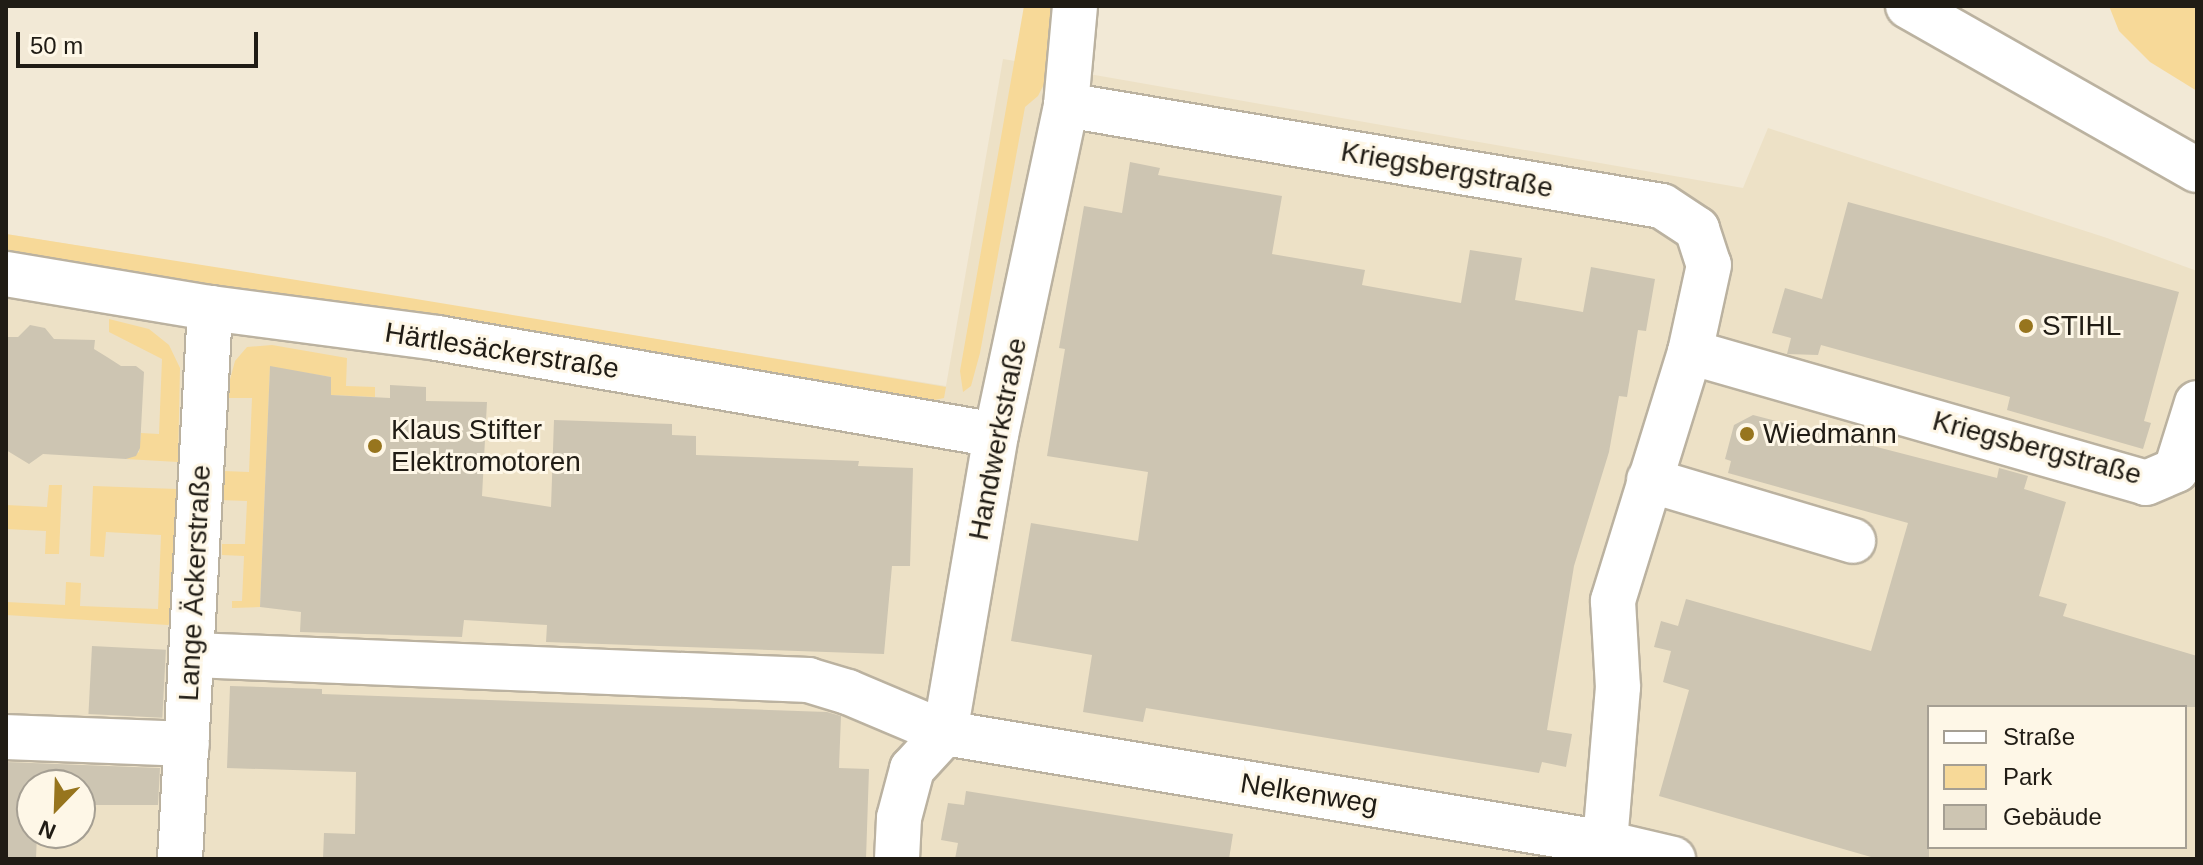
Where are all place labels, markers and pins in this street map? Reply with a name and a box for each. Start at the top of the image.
place label: STIHL [2042,309,2121,343]
marker: STIHL [2017,317,2035,335]
place label: Klaus Stifter Elektromotoren [391,413,581,479]
place label: Wiedmann [1763,417,1897,451]
marker: Wiedmann [1738,425,1756,443]
marker: Klaus Stifter Elektromotoren [366,437,384,455]

